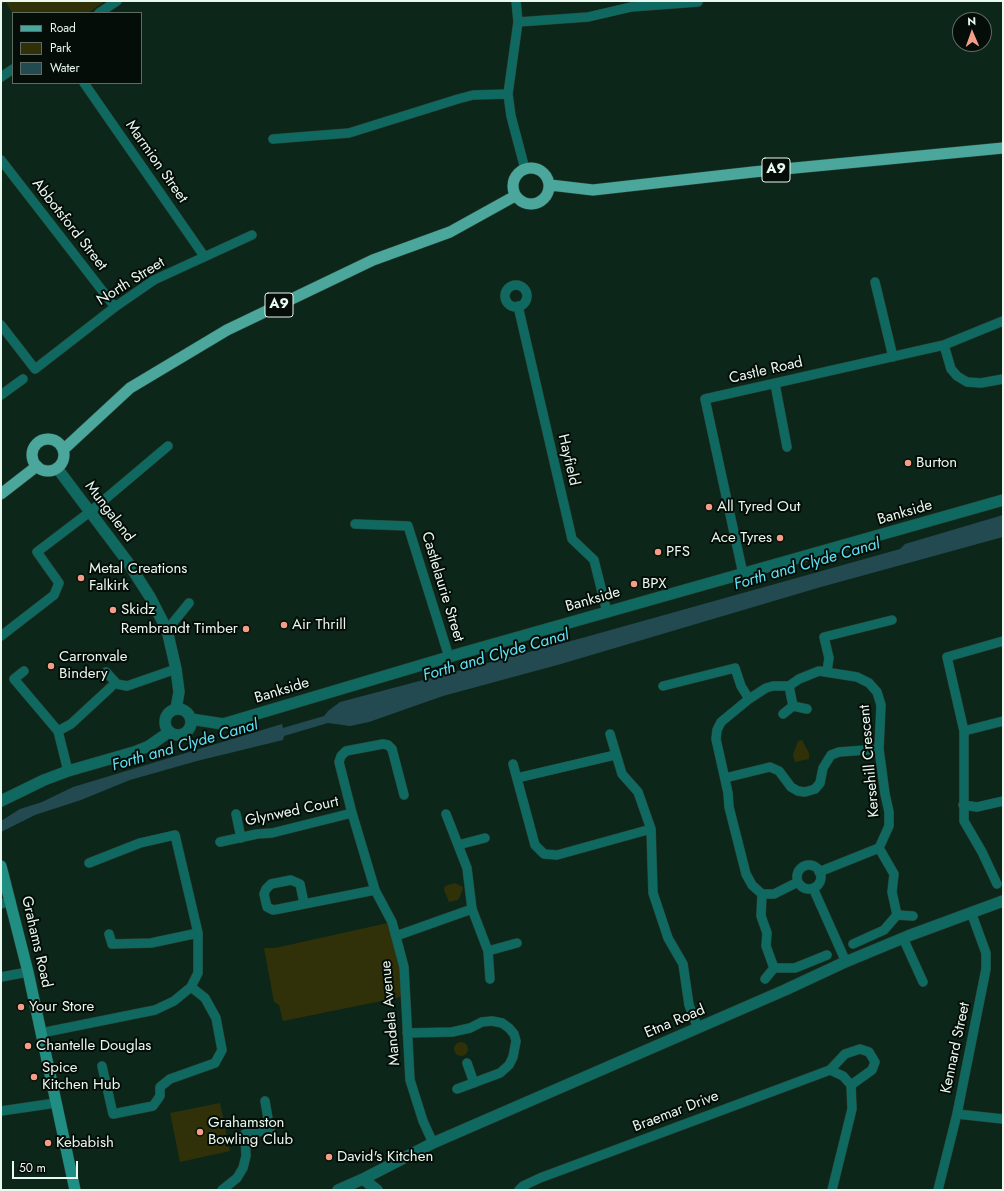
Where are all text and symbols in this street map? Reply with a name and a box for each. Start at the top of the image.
legend [12,12,142,84]
north arrow [952,12,992,52]
text: N [967,13,976,29]
text: Road [50,19,76,37]
text: Park [50,39,71,57]
text: Water [50,59,80,77]
street label: Marmion Street [121,117,191,207]
road number: A9 [762,158,790,182]
street label: Abbotsford Street [28,176,110,274]
street label: North Street [94,254,168,310]
road number: A9 [265,293,293,317]
street label: Castle Road [727,354,805,388]
street label: Hayfield [553,432,583,488]
place label: Burton [916,454,957,472]
marker: Burton [903,458,913,468]
street label: Mungalend [80,478,138,546]
street label: Bankside [875,497,935,529]
place label: All Tyred Out [717,498,800,516]
marker: All Tyred Out [704,502,714,512]
place label: Ace Tyres [711,529,772,547]
street label: Castlelaurie Street [417,530,467,644]
marker: Ace Tyres [775,533,785,543]
water label: Forth and Clyde Canal [732,535,882,595]
place label: PFS [666,543,690,561]
marker: PFS [653,547,663,557]
place label: Metal Creations Falkirk [89,560,187,595]
marker: Metal Creations Falkirk [76,573,86,583]
place label: BPX [642,575,666,593]
marker: BPX [629,579,639,589]
street label: Bankside [563,584,623,616]
place label: Skidz [121,601,155,619]
marker: Skidz [108,605,118,615]
place label: Air Thrill [292,616,346,634]
place label: Rembrandt Timber [121,620,238,638]
marker: Air Thrill [279,620,289,630]
marker: Rembrandt Timber [241,624,251,634]
water label: Forth and Clyde Canal [421,626,571,686]
place label: Carronvale Bindery [59,648,128,683]
marker: Carronvale Bindery [46,661,56,671]
street label: Bankside [252,674,312,708]
street label: Kersehill Crescent [856,704,884,818]
water label: Forth and Clyde Canal [110,716,260,776]
street label: Glynwed Court [244,793,340,831]
street label: Grahams Road [17,894,55,990]
street label: Mandela Avenue [377,960,405,1066]
place label: Your Store [29,998,94,1016]
street label: Etna Road [642,1001,708,1043]
street label: Kennard Street [938,1001,974,1095]
marker: Your Store [16,1002,26,1012]
place label: Chantelle Douglas [36,1037,151,1055]
marker: Chantelle Douglas [23,1041,33,1051]
place label: Spice Kitchen Hub [42,1059,120,1094]
marker: Spice Kitchen Hub [29,1072,39,1082]
street label: Braemar Drive [631,1087,721,1137]
place label: Grahamston Bowling Club [208,1114,293,1149]
marker: Grahamston Bowling Club [195,1127,205,1137]
place label: Kebabish [56,1134,114,1152]
marker: Kebabish [43,1138,53,1148]
place label: David's Kitchen [337,1148,433,1166]
marker: David's Kitchen [324,1152,334,1162]
scale bar [14,1153,80,1179]
text: 50 m [19,1159,46,1177]

